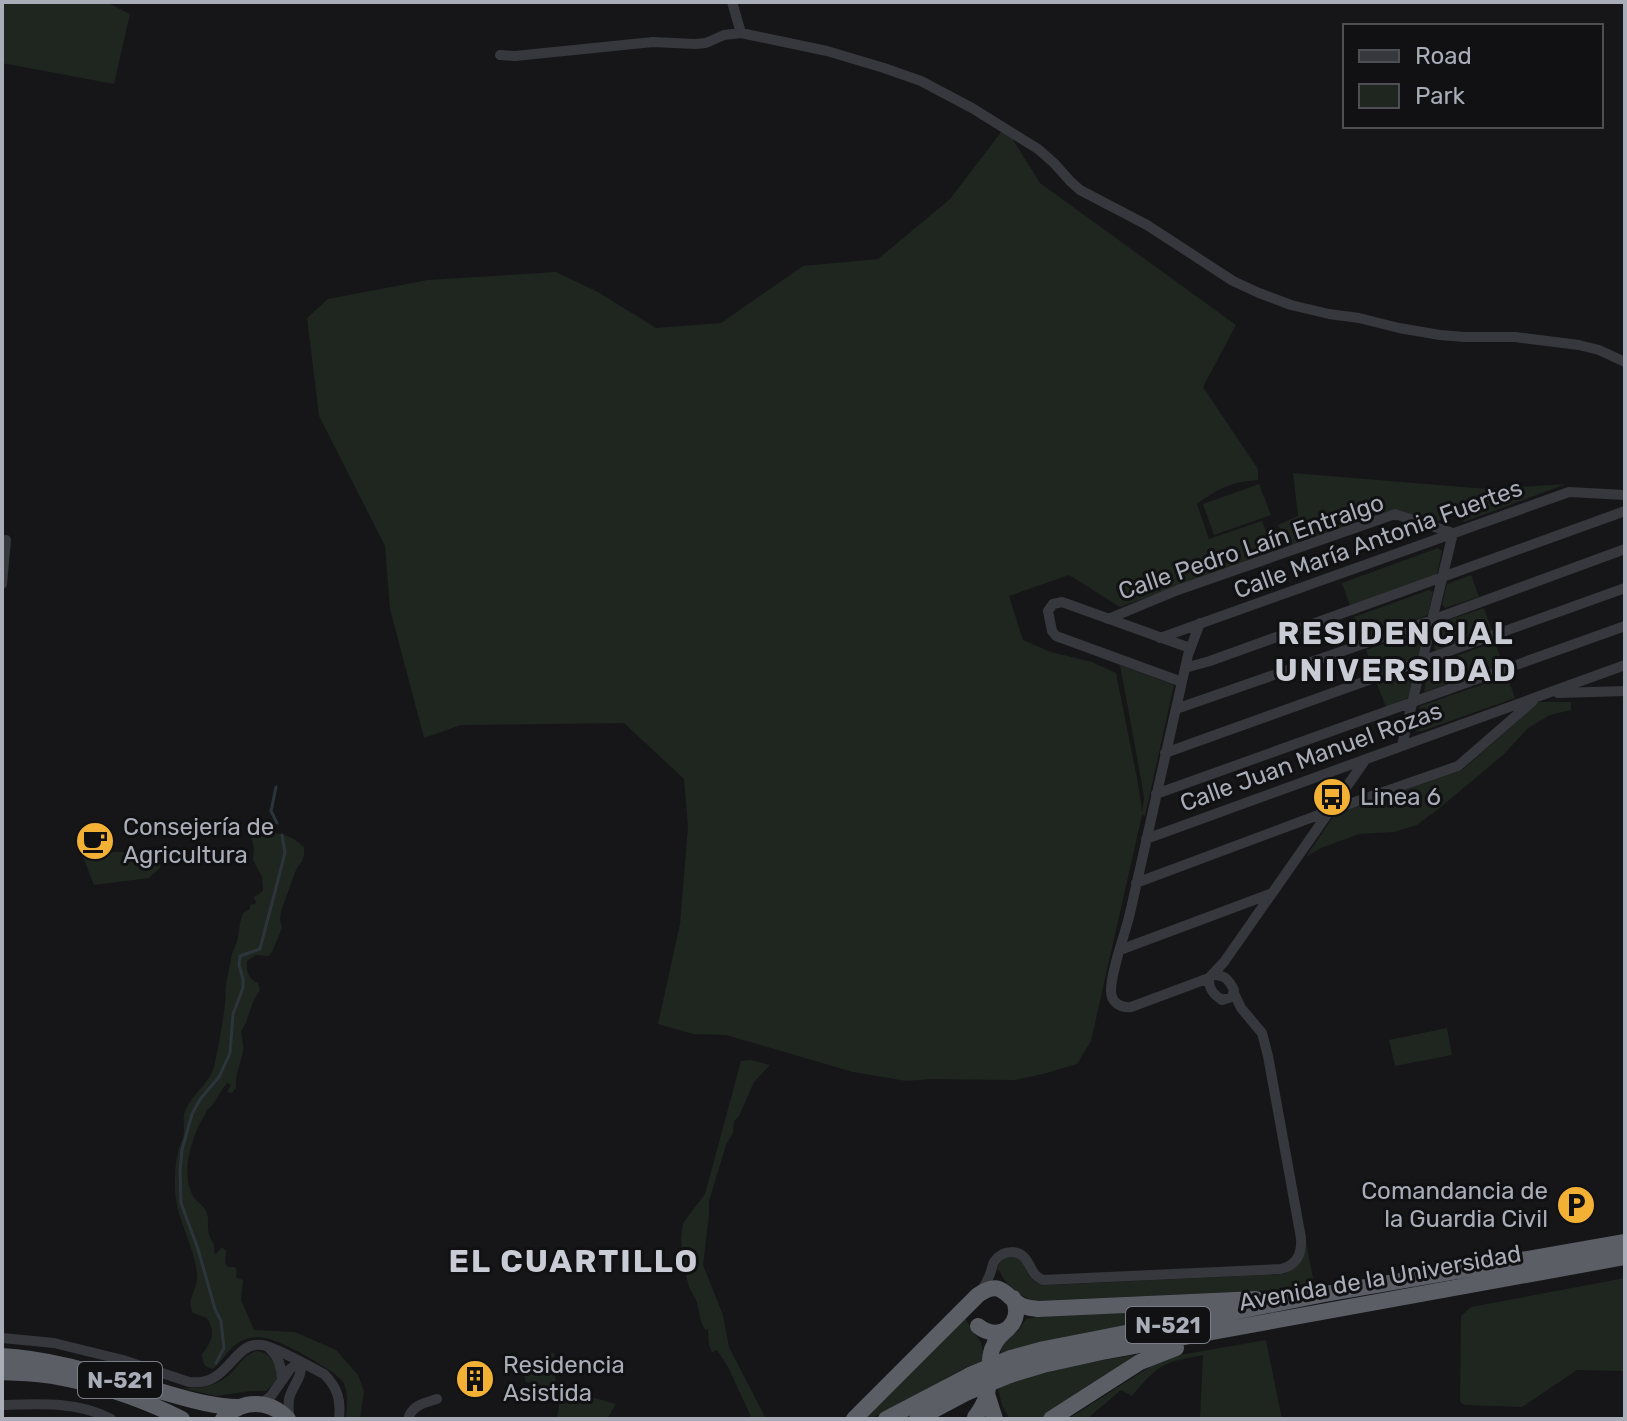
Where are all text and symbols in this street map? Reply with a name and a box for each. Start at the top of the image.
legend [1343,24,1603,128]
text: Road [1415,42,1472,70]
text: Park [1415,82,1466,110]
street label: Calle María Antonia Fuertes [1230,474,1526,604]
street label: Calle Pedro Laín Entralgo [1114,488,1388,606]
district label: RESIDENCIAL UNIVERSIDAD [1274,614,1518,689]
street label: Calle Juan Manuel Rozas [1176,697,1446,817]
bus stop icon: Linea 6 [1311,776,1353,818]
place label: Linea 6 [1360,783,1441,811]
place label: Consejería de Agricultura [123,813,274,869]
cafe icon: Consejería de Agricultura [74,820,116,862]
place label: Comandancia de la Guardia Civil [1361,1177,1548,1233]
parking icon: Comandancia de la Guardia Civil [1555,1184,1597,1226]
street label: Avenida de la Universidad [1237,1239,1523,1317]
district label: EL CUARTILLO [449,1242,699,1280]
road number: N-521 [1126,1307,1210,1343]
place label: Residencia Asistida [503,1351,625,1407]
building icon: Residencia Asistida [454,1358,496,1400]
road number: N-521 [78,1362,162,1398]

